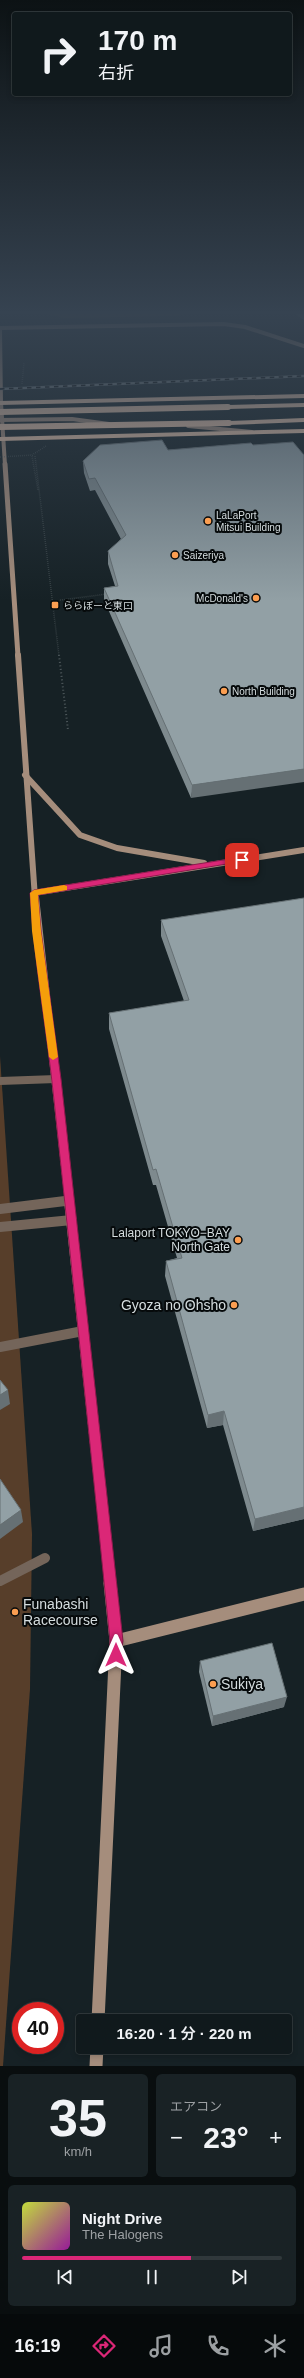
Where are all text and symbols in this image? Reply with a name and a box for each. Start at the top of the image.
text: 170 m [98,25,177,56]
icon: right [32,28,84,80]
text: 右折 [98,63,134,83]
place label: LaLaPort Mitsui Building [216,510,280,533]
marker: LaLaPort Mitsui Building [203,516,213,526]
marker: Saizeriya [170,550,180,560]
place label: Saizeriya [183,550,225,561]
place label: McDonald's [196,593,248,604]
marker: McDonald's [251,593,261,603]
marker: ららぽーと東口 [50,600,60,610]
place label: ららぽーと東口 [63,600,133,611]
marker: North Building [219,686,229,696]
place label: North Building [232,686,295,697]
pin [225,843,259,877]
icon: arrive [231,849,253,871]
place label: Lalaport TOKYO−BAY North Gate [112,1226,230,1254]
marker: Lalaport TOKYO−BAY North Gate [233,1235,243,1245]
place label: Gyoza no Ohsho [121,1297,226,1313]
marker: Gyoza no Ohsho [229,1300,239,1310]
place label: Funabashi Racecourse [23,1596,98,1628]
marker: Funabashi Racecourse [10,1607,20,1617]
position arrow [95,1634,137,1676]
place label: Sukiya [221,1676,263,1692]
marker: Sukiya [208,1679,218,1689]
speed limit sign: 40 [12,2002,64,2054]
text: 16:20 · 1 分 · 220 m [116,2025,252,2042]
text: 35 [49,2089,107,2147]
text: エアコン [170,2099,222,2114]
text: 23° [203,2121,249,2154]
text: − [170,2125,183,2150]
text: + [269,2125,282,2150]
text: km/h [64,2144,92,2159]
text: Night Drive [82,2210,162,2227]
text: The Halogens [82,2227,163,2242]
icon: previous [54,2266,76,2288]
icon: pause [141,2266,163,2288]
icon: next [228,2266,250,2288]
icon: directions [90,2332,118,2360]
icon: music [147,2332,175,2360]
icon: phone [204,2332,232,2360]
icon: climate [261,2332,289,2360]
text: 16:19 [15,2336,61,2356]

